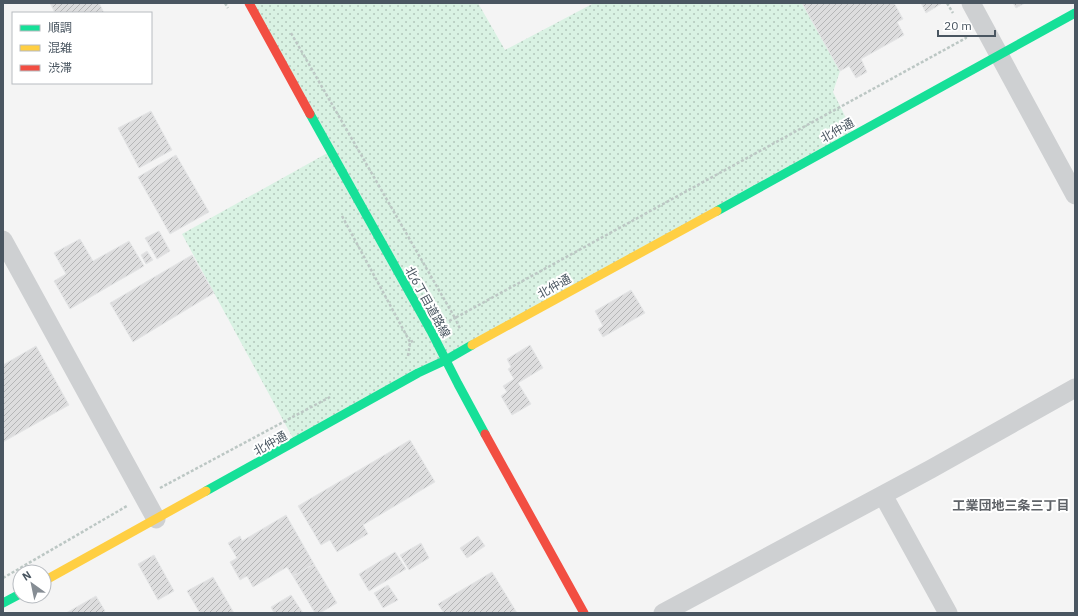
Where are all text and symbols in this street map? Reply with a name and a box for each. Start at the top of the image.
legend [12,12,152,84]
scale bar [938,12,995,38]
text: 20 m [944,18,972,33]
text: 順調 [48,20,72,35]
text: 混雑 [48,40,72,55]
text: 渋滞 [48,60,72,75]
street label: 北仲通 [818,115,856,145]
street label: 北6丁目道路線 [402,264,454,340]
street label: 北仲通 [535,271,573,301]
street label: 北仲通 [251,428,289,458]
district label: 工業団地三条三丁目 [952,497,1070,514]
north arrow [12,564,52,604]
text: N [19,568,34,584]

